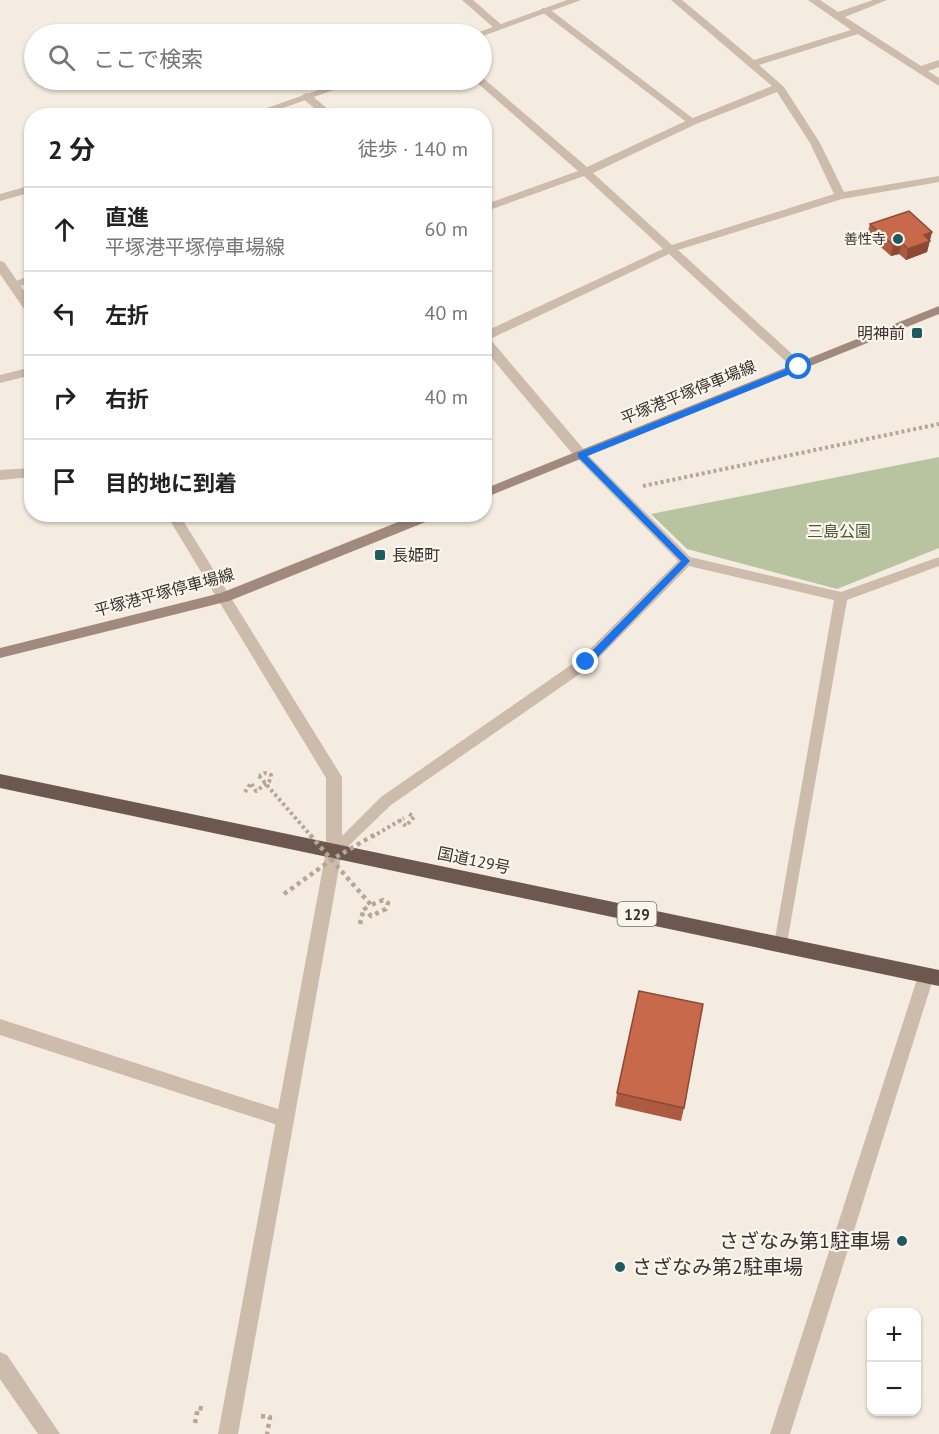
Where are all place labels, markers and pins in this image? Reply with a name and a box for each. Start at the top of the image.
place label: 善性寺 [844,230,886,248]
marker: 善性寺 [891,232,905,246]
place label: 明神前 [857,323,905,343]
marker: 明神前 [910,326,924,340]
place label: 長姫町 [392,545,440,565]
marker: 長姫町 [373,548,387,562]
place label: さざなみ第1駐車場 [719,1228,890,1254]
marker: さざなみ第1駐車場 [895,1234,909,1248]
place label: さざなみ第2駐車場 [632,1254,803,1280]
marker: さざなみ第2駐車場 [613,1260,627,1274]

